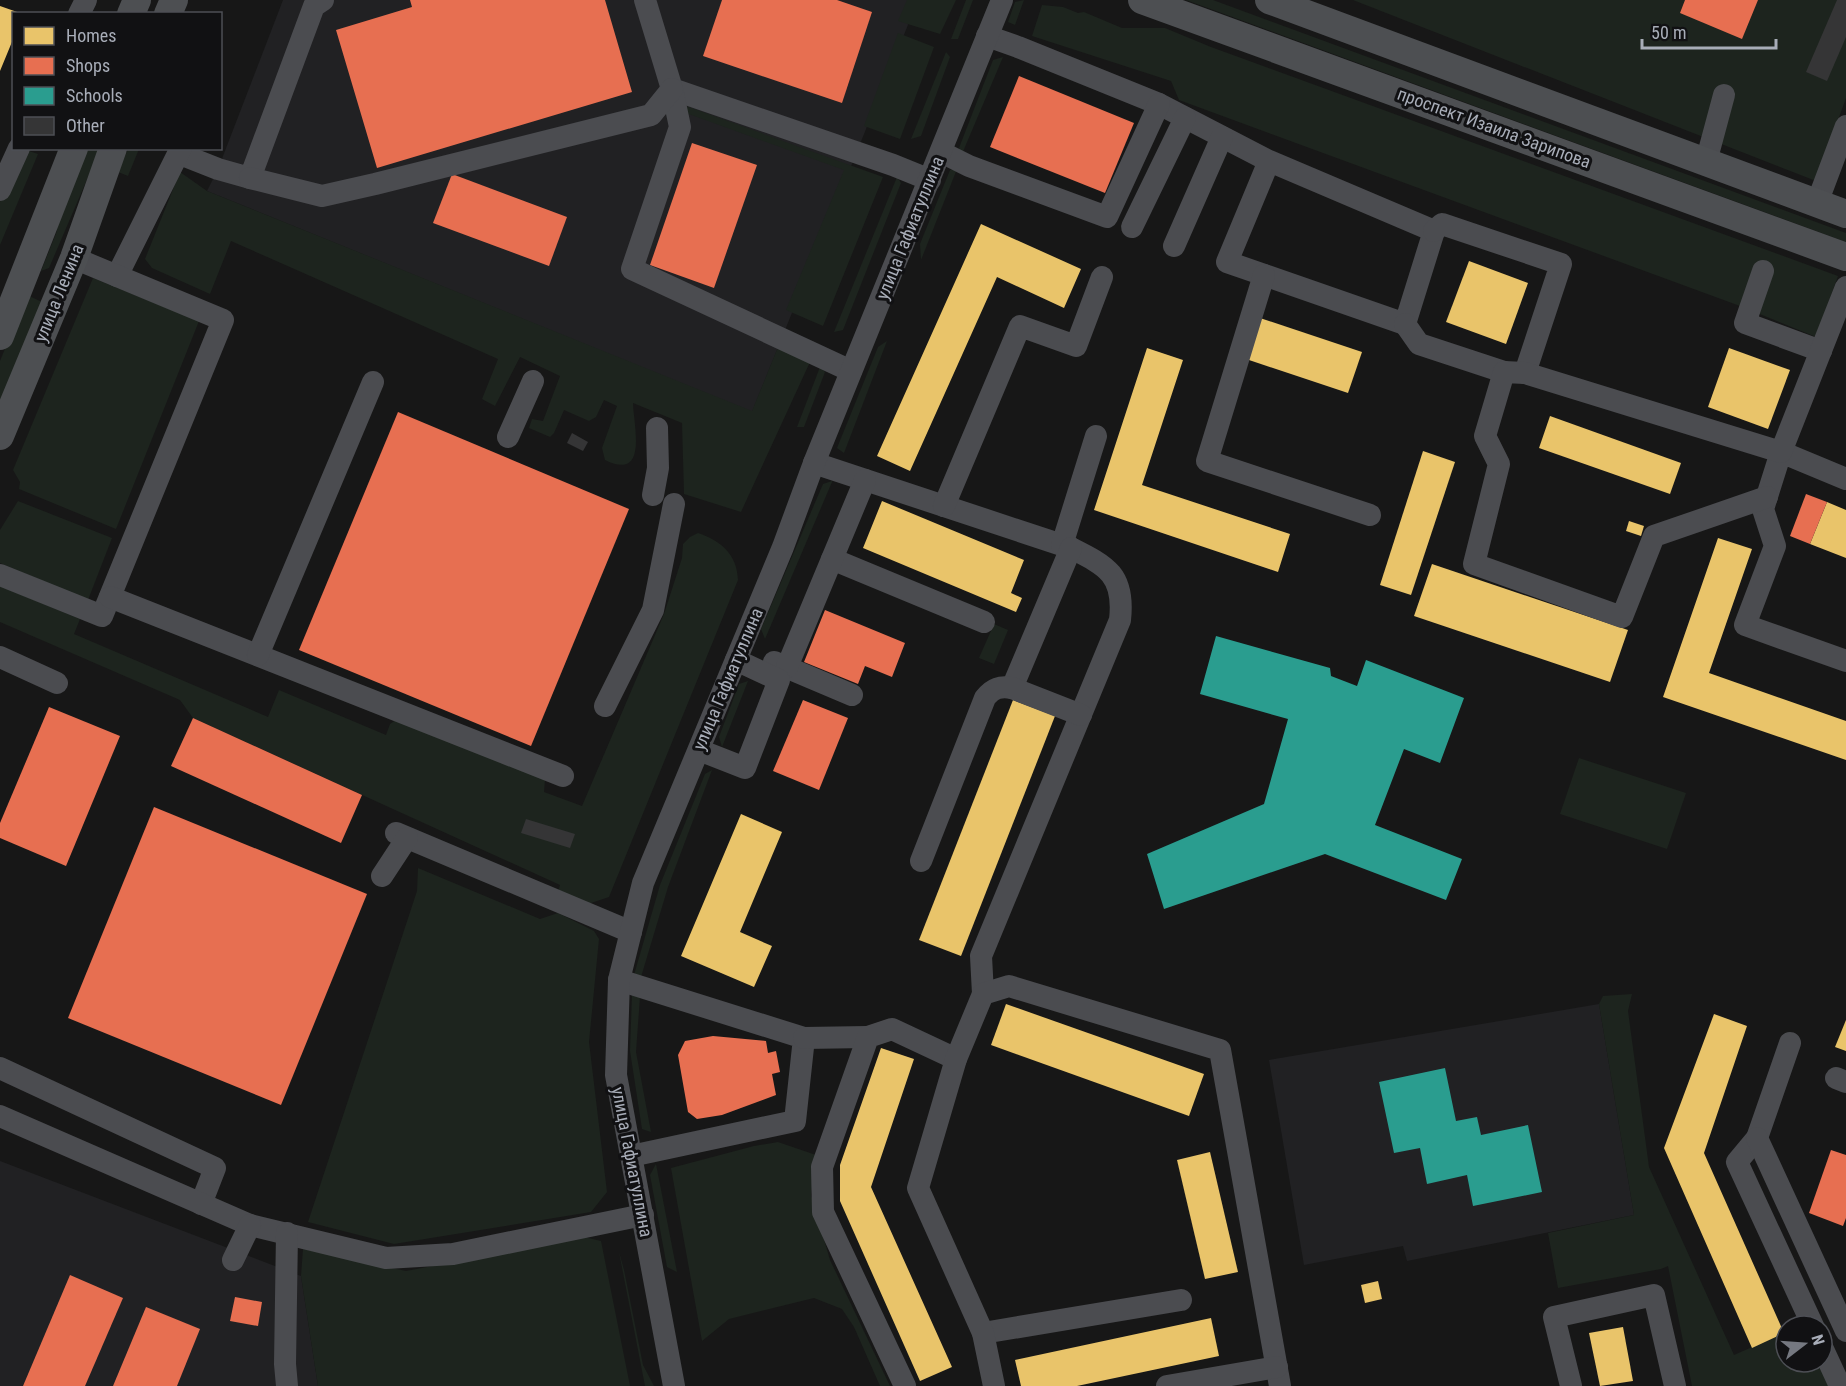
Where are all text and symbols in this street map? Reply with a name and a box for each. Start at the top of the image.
legend [12,12,222,150]
scale bar [1642,12,1776,50]
text: 50 m [1651,22,1686,43]
text: Homes [66,25,116,46]
text: Shops [66,55,110,76]
street label: проспект Изаила Зарипова [1395,83,1594,172]
text: Schools [66,85,123,106]
text: Other [66,115,105,136]
street label: улица Гафиатуллина [871,153,948,302]
street label: улица Ленина [29,241,88,345]
street label: улица Гафиатуллина [688,605,767,753]
street label: улица Гафиатуллина [608,1085,657,1239]
north arrow [1774,1314,1834,1374]
text: N [1807,1332,1828,1347]

